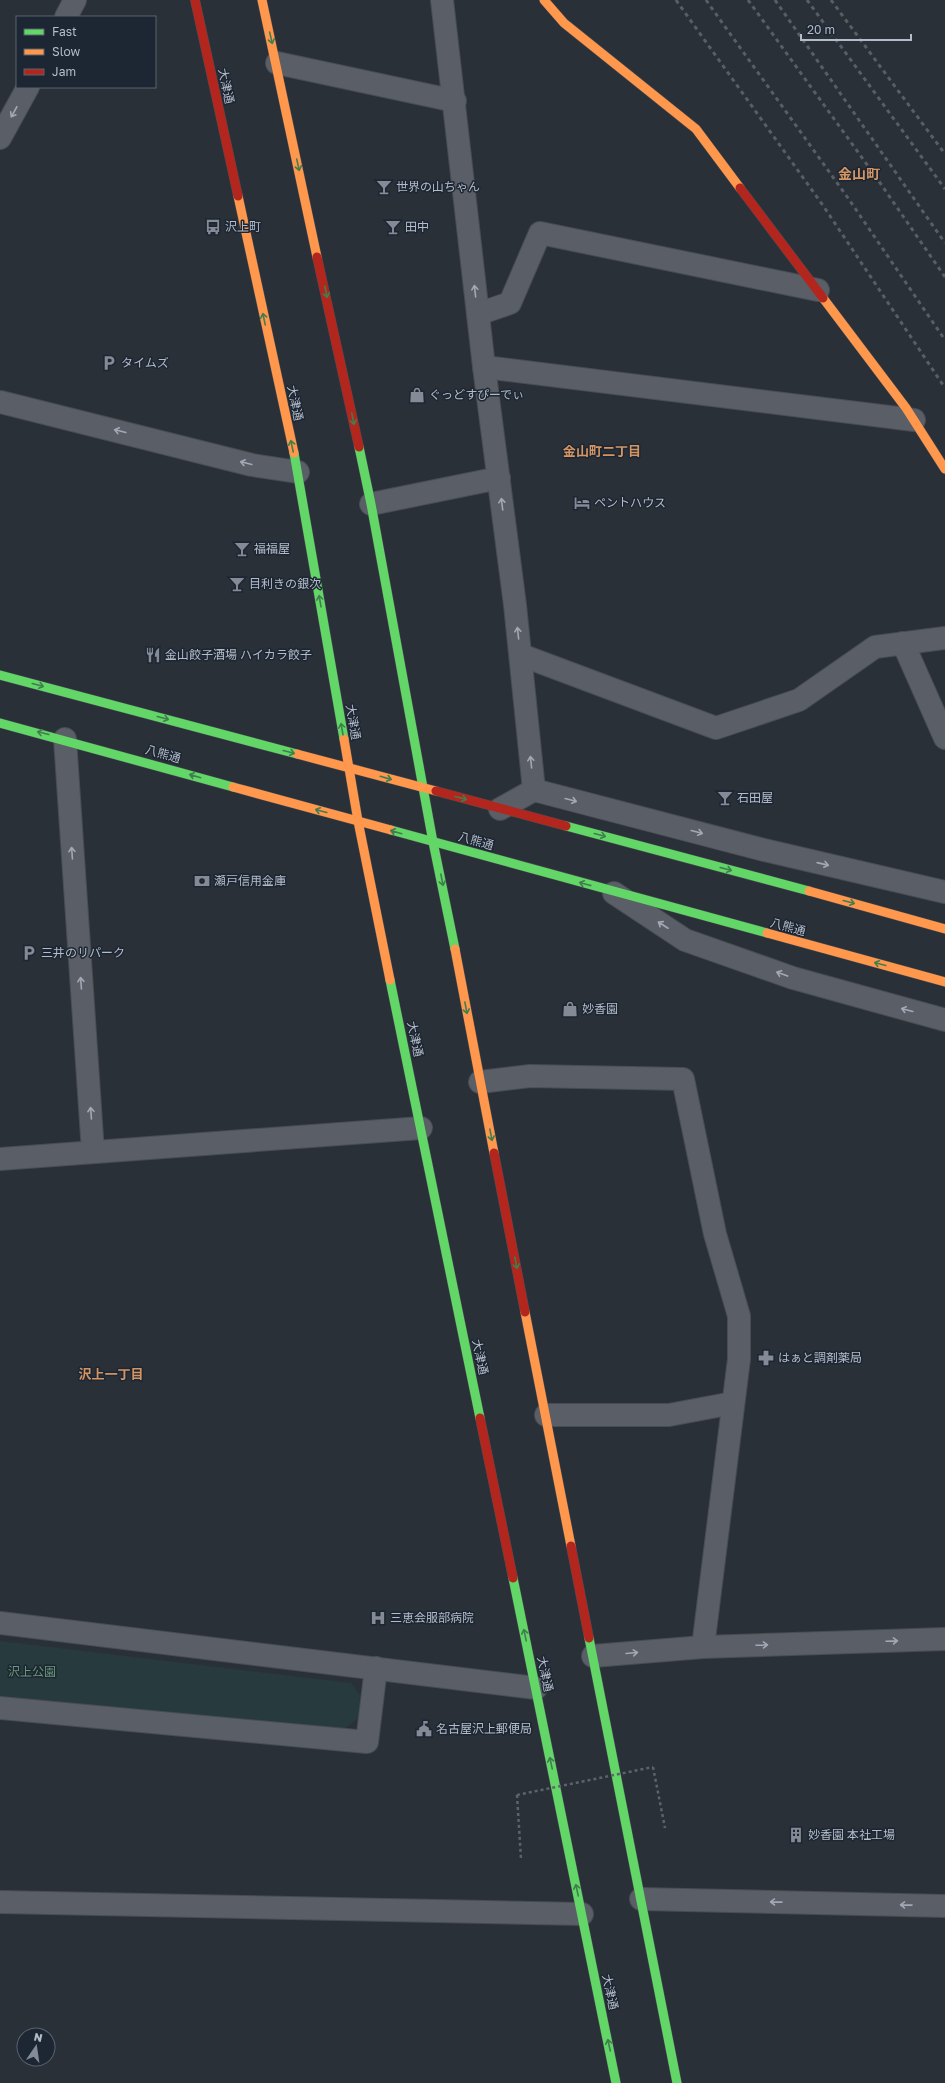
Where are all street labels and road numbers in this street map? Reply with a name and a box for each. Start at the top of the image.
street label: 大津通 [215,67,238,105]
street label: 大津通 [284,384,307,422]
street label: 大津通 [343,703,364,741]
street label: 八熊通 [144,741,183,766]
street label: 八熊通 [457,828,496,853]
street label: 八熊通 [769,915,807,938]
street label: 大津通 [404,1020,427,1058]
street label: 大津通 [469,1338,492,1376]
street label: 大津通 [534,1655,557,1693]
street label: 大津通 [599,1973,622,2011]

